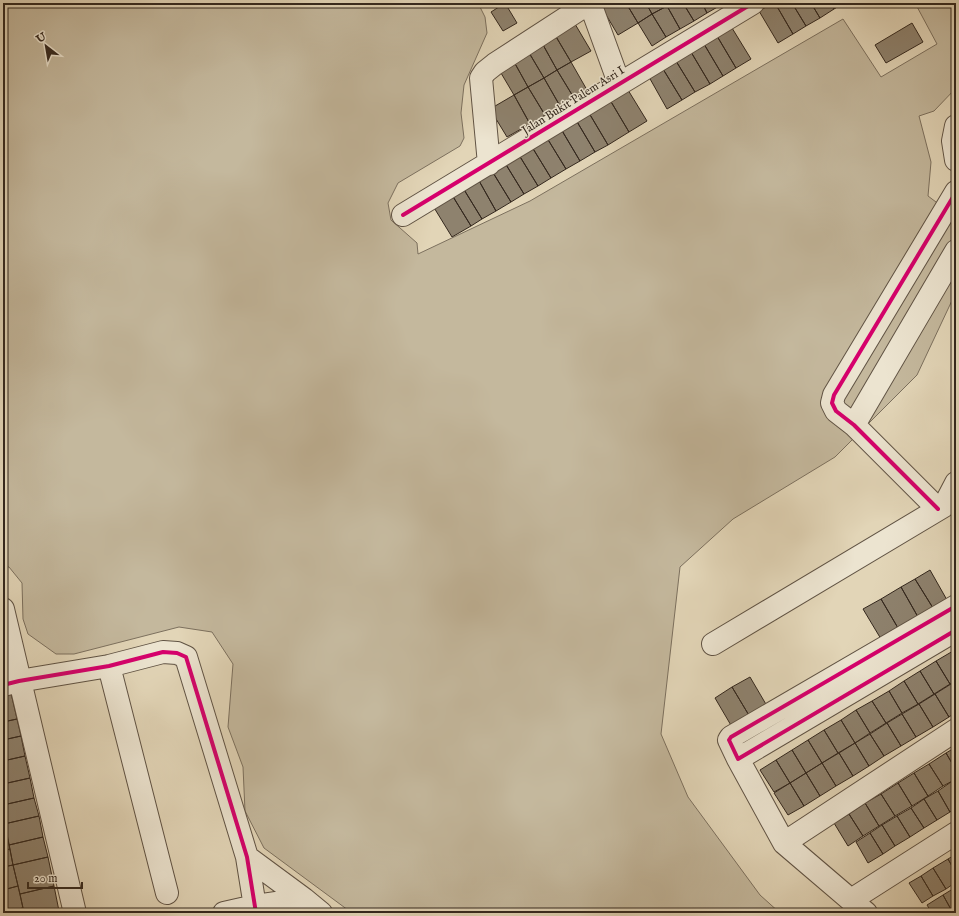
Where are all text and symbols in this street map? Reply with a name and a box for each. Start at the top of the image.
north arrow [26,26,66,66]
text: U [33,30,50,47]
street label: Jalan Bukit Palem Asri I [517,63,628,140]
scale bar [28,864,82,890]
text: 20 m [34,871,57,886]

